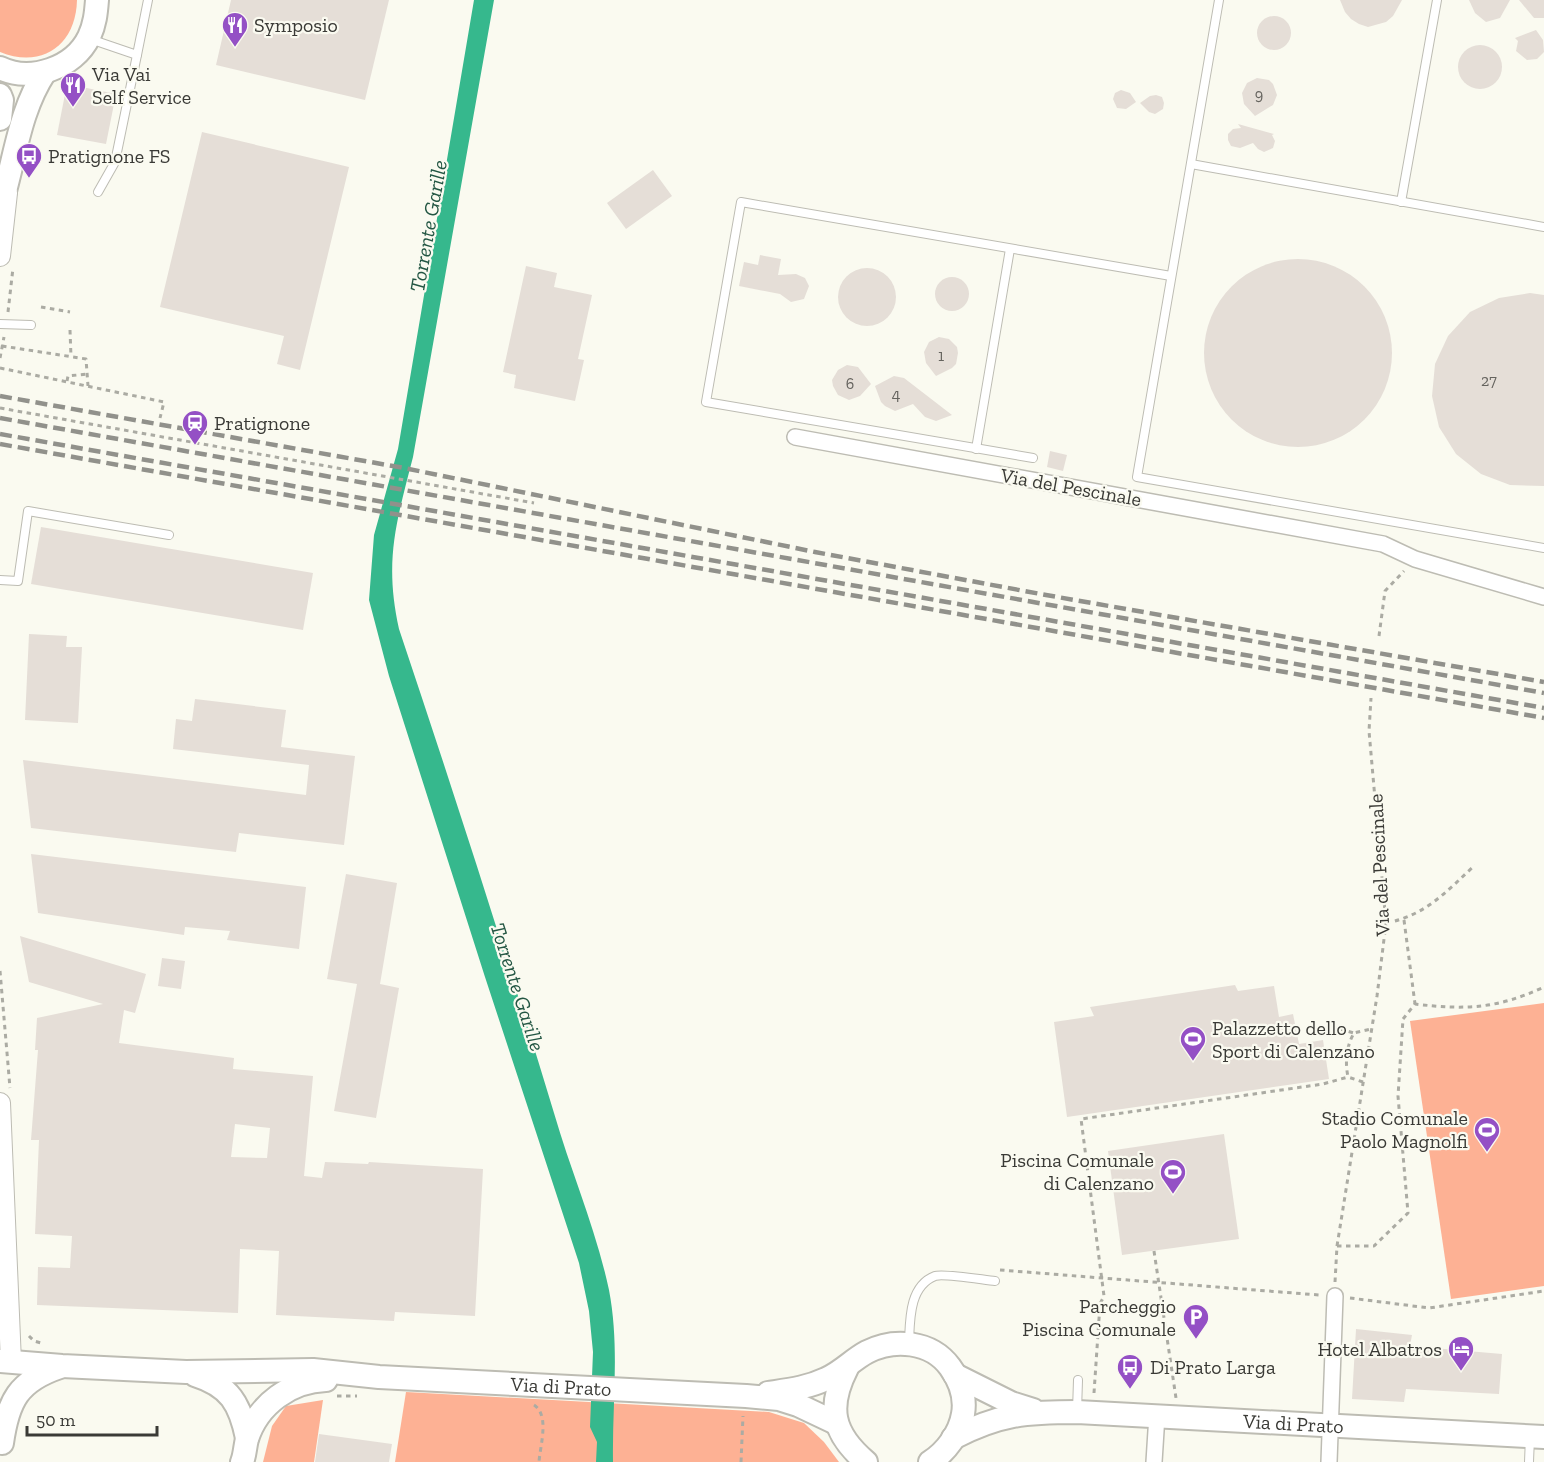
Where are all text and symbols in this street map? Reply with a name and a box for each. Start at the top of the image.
restaurant icon: Symposio [220,10,250,48]
place label: Symposio [254,13,338,37]
place label: Via Vai Self Service [91,62,191,109]
restaurant icon: Via Vai Self Service [58,70,88,108]
house number: 9 [1255,85,1263,104]
bus stop icon: Pratignone FS [14,141,44,179]
place label: Pratignone FS [48,144,170,168]
water label: Torrente Garille [404,158,452,294]
house number: 1 [938,346,944,365]
house number: 27 [1481,371,1497,390]
house number: 6 [846,374,854,393]
house number: 4 [892,385,901,404]
station icon: Pratignone [180,408,210,446]
place label: Pratignone [214,411,310,435]
street label: Via del Pescinale [998,463,1143,511]
street label: Via del Pescinale [1363,793,1395,938]
water label: Torrente Garille [485,920,551,1054]
place label: Palazzetto dello Sport di Calenzano [1212,1016,1375,1063]
sports icon: Palazzetto dello Sport di Calenzano [1178,1024,1208,1062]
place label: Stadio Comunale Paolo Magnolfi [1321,1106,1468,1153]
sports icon: Stadio Comunale Paolo Magnolfi [1472,1115,1502,1153]
place label: Piscina Comunale di Calenzano [1000,1148,1154,1195]
sports icon: Piscina Comunale di Calenzano [1158,1157,1188,1195]
place label: Parcheggio Piscina Comunale [1022,1294,1176,1341]
parking icon: Parcheggio Piscina Comunale [1181,1302,1211,1340]
hotel icon: Hotel Albatros [1446,1334,1476,1372]
place label: Hotel Albatros [1318,1337,1442,1361]
bus stop icon: Di Prato Larga [1115,1352,1145,1390]
place label: Di Prato Larga [1150,1355,1276,1379]
street label: Via di Prato [509,1372,612,1401]
scale bar [27,1399,158,1437]
text: 50 m [36,1409,76,1431]
street label: Via di Prato [1241,1409,1344,1438]

